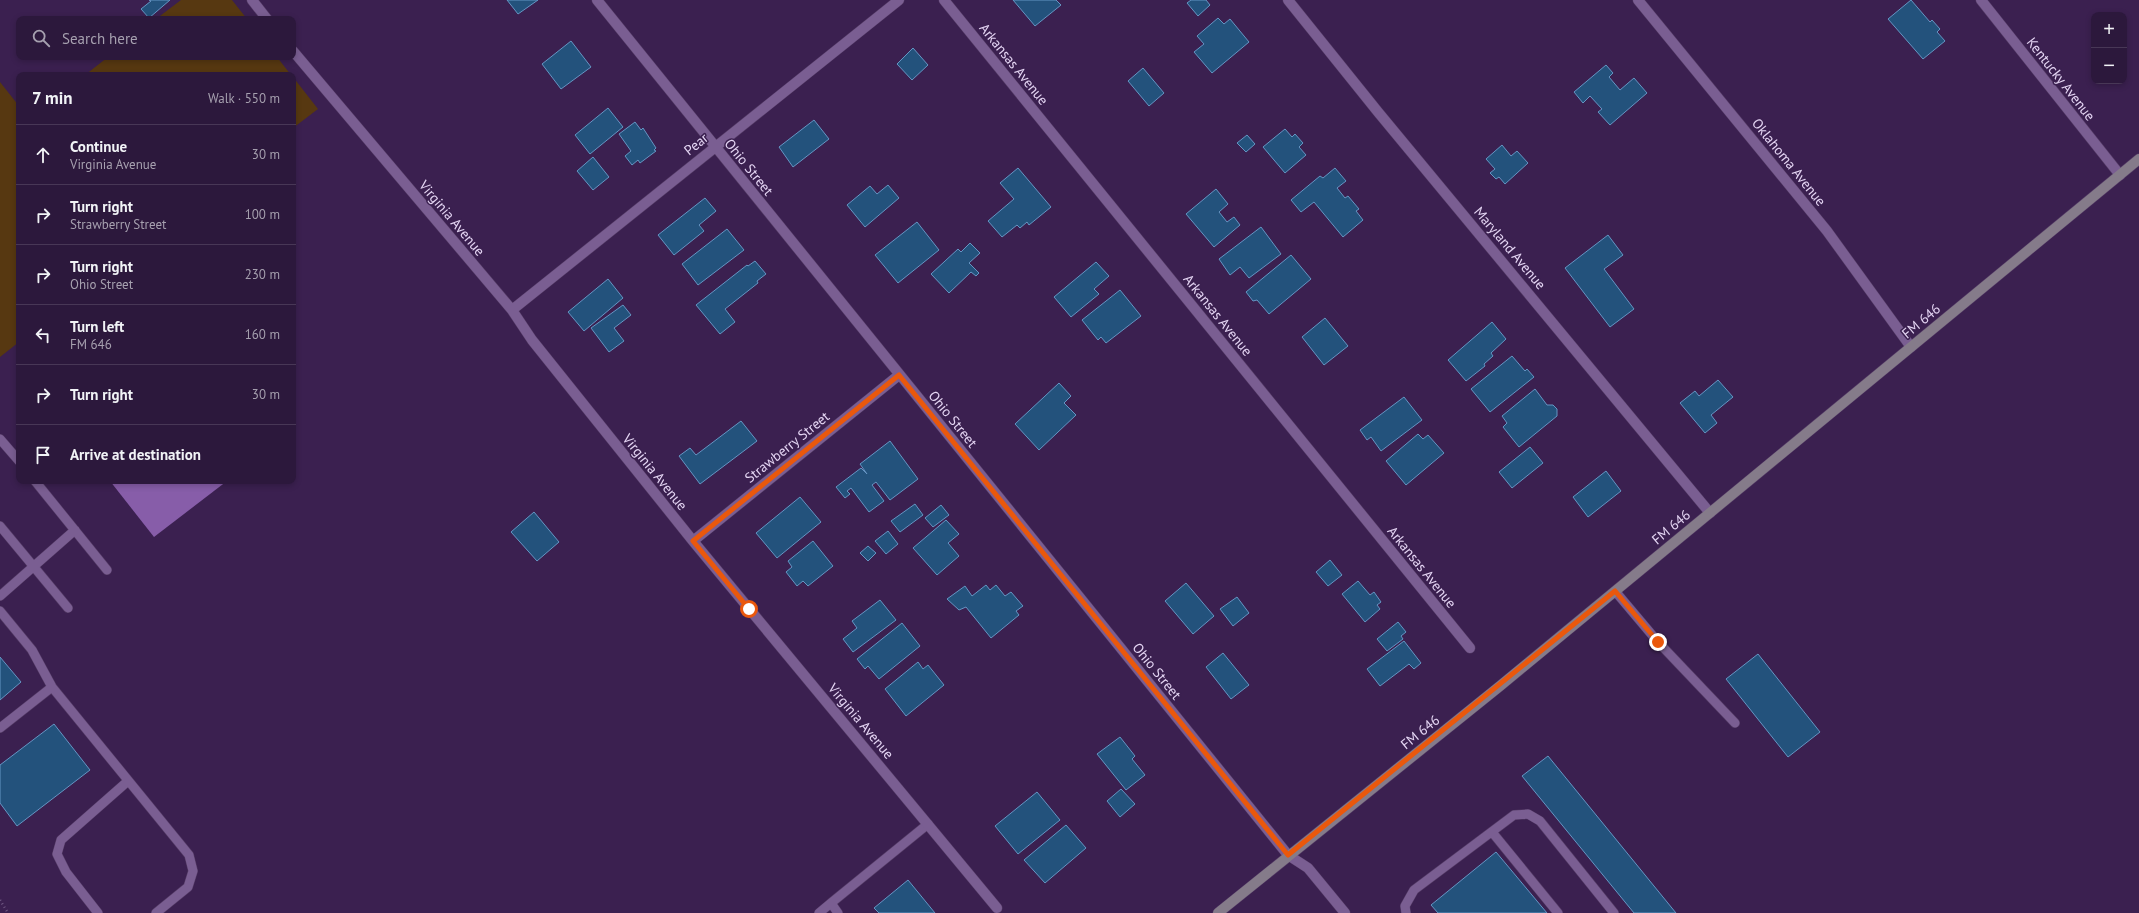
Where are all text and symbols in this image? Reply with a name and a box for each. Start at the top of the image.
map controls [2091,12,2127,84]
button: + [2091,12,2127,48]
search box [16,16,296,60]
street label: Arkansas Avenue [976,19,1052,109]
icon: search [30,27,52,49]
text: Search here [62,29,138,48]
street label: Kentucky Avenue [2023,34,2099,124]
button: − [2091,48,2127,84]
text: 7 min [32,87,73,109]
text: Walk · 550 m [208,90,280,107]
street label: Oklahoma Avenue [1748,114,1830,210]
street label: Pear [680,129,712,159]
street label: Ohio Street [721,135,778,199]
text: Continue [70,137,127,156]
icon: ahead [32,144,54,166]
text: 30 m [252,146,280,163]
text: Virginia Avenue [70,156,156,173]
street label: Virginia Avenue [415,176,489,259]
text: Turn right [70,197,133,216]
street label: Maryland Avenue [1470,203,1550,293]
icon: right [32,204,54,226]
text: 100 m [245,206,280,223]
text: Strawberry Street [70,216,166,233]
text: Turn right [70,257,133,276]
icon: right [32,264,54,286]
text: 230 m [245,266,280,283]
street label: Arkansas Avenue [1180,270,1256,360]
text: Ohio Street [70,276,133,293]
street label: FM 646 [1898,300,1944,342]
text: Turn left [70,317,124,336]
icon: left [32,324,54,346]
text: 160 m [245,326,280,343]
text: FM 646 [70,336,112,353]
icon: right [32,384,54,406]
text: Turn right [70,385,133,404]
text: 30 m [252,386,280,403]
street label: Ohio Street [925,387,982,451]
street label: Strawberry Street [741,407,833,487]
street label: Virginia Avenue [618,429,691,514]
icon: arrive [32,444,54,466]
text: Arrive at destination [70,445,201,464]
street label: FM 646 [1648,506,1694,548]
street label: Arkansas Avenue [1384,522,1460,612]
route start [740,600,758,618]
route end [1649,633,1667,651]
street label: Ohio Street [1129,639,1186,703]
street label: Virginia Avenue [824,679,898,762]
street label: FM 646 [1397,711,1443,753]

